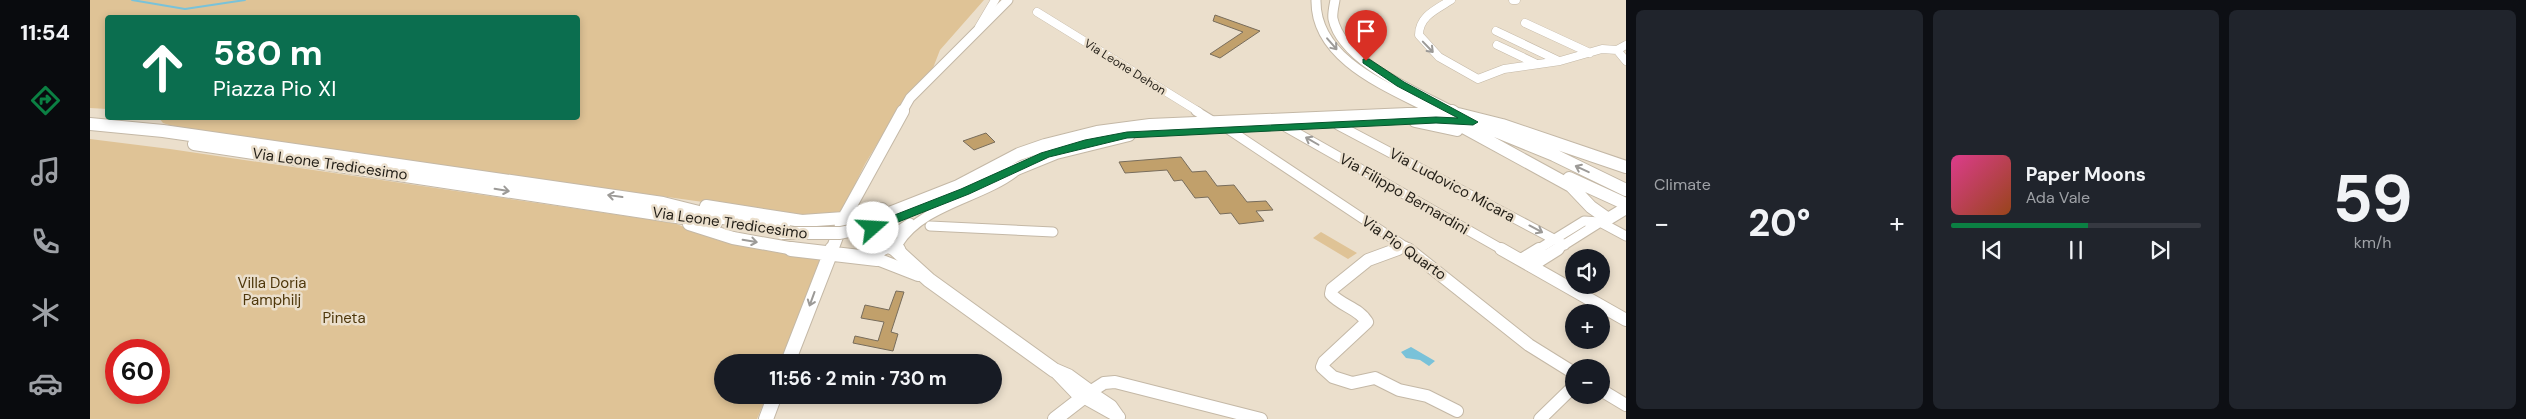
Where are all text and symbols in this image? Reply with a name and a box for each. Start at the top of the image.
pin [1345,10,1387,61]
icon: arrive [1352,17,1380,45]
text: 11:54 [20,18,70,47]
text: 580 m [213,30,323,76]
icon: ahead [130,35,195,100]
street label: Via Leone Dehon [1081,35,1169,99]
one-way arrow [1326,37,1337,50]
one-way arrow [1422,40,1434,53]
text: Piazza Pio XI [213,74,336,103]
icon: directions [28,83,63,118]
one-way arrow [1305,136,1319,146]
street label: Via Leone Tredicesimo [251,143,409,185]
street label: Via Ludovico Micara [1386,143,1518,227]
street label: Via Filippo Bernardini [1336,149,1472,239]
icon: music [28,154,63,189]
text: 59 [2333,157,2413,241]
text: Paper Moons [2026,162,2146,187]
one-way arrow [1575,163,1590,173]
text: Climate [1654,174,1711,195]
one-way arrow [494,185,510,195]
text: Ada Vale [2026,187,2090,208]
one-way arrow [608,191,624,201]
text: 20° [1748,198,1810,248]
position arrow [846,201,898,253]
street label: Via Leone Tredicesimo [651,202,809,244]
text: − [1654,205,1669,242]
text: + [1889,205,1905,242]
street label: Via Pio Quarto [1358,211,1451,285]
icon: phone [28,224,63,259]
one-way arrow [1528,225,1543,234]
text: km/h [2354,232,2392,253]
one-way arrow [742,236,758,246]
icon: previous [1978,236,2006,264]
icon: pause [2062,236,2090,264]
icon: next [2146,236,2174,264]
map controls [1565,249,1610,404]
button: sound [1565,249,1610,294]
park label: Villa Doria Pamphilj [237,273,307,310]
one-way arrow [807,291,816,306]
icon: climate [28,295,63,330]
button: + [1565,304,1610,349]
park label: Pineta [322,308,366,328]
speed limit sign: 60 [105,339,170,404]
button: − [1565,359,1610,404]
icon: car [28,366,63,401]
text: 11:56 · 2 min · 730 m [769,366,947,391]

